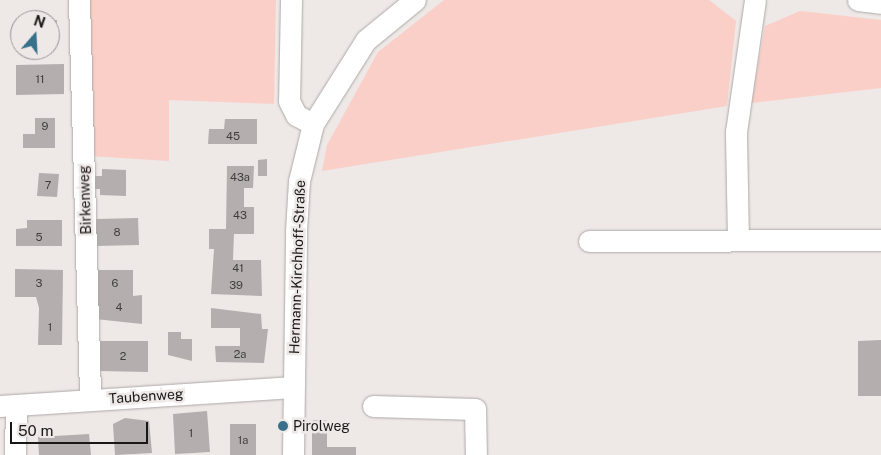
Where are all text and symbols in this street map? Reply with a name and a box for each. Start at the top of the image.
north arrow [10,10,60,60]
text: N [32,12,47,31]
house number: 11 [36,72,44,86]
house number: 9 [42,119,48,133]
house number: 45 [226,129,240,143]
street label: Birkenweg [75,165,95,235]
house number: 43a [230,170,250,184]
house number: 7 [45,178,51,192]
street label: Hermann-Kirchhoff-Straße [286,180,308,354]
house number: 43 [233,208,247,222]
house number: 8 [113,225,121,239]
house number: 5 [35,230,43,244]
house number: 41 [232,261,244,275]
house number: 3 [36,276,42,290]
house number: 6 [112,276,118,290]
house number: 39 [229,278,243,292]
house number: 4 [116,300,122,314]
house number: 1 [48,320,52,334]
house number: 2a [234,347,246,361]
house number: 2 [120,349,126,363]
street label: Taubenweg [108,385,184,407]
scale bar [12,412,150,444]
place label: Pirolweg [293,418,350,434]
marker: Pirolweg [277,420,289,432]
text: 50 m [18,422,53,439]
house number: 1 [189,426,193,440]
house number: 1a [238,433,248,447]

